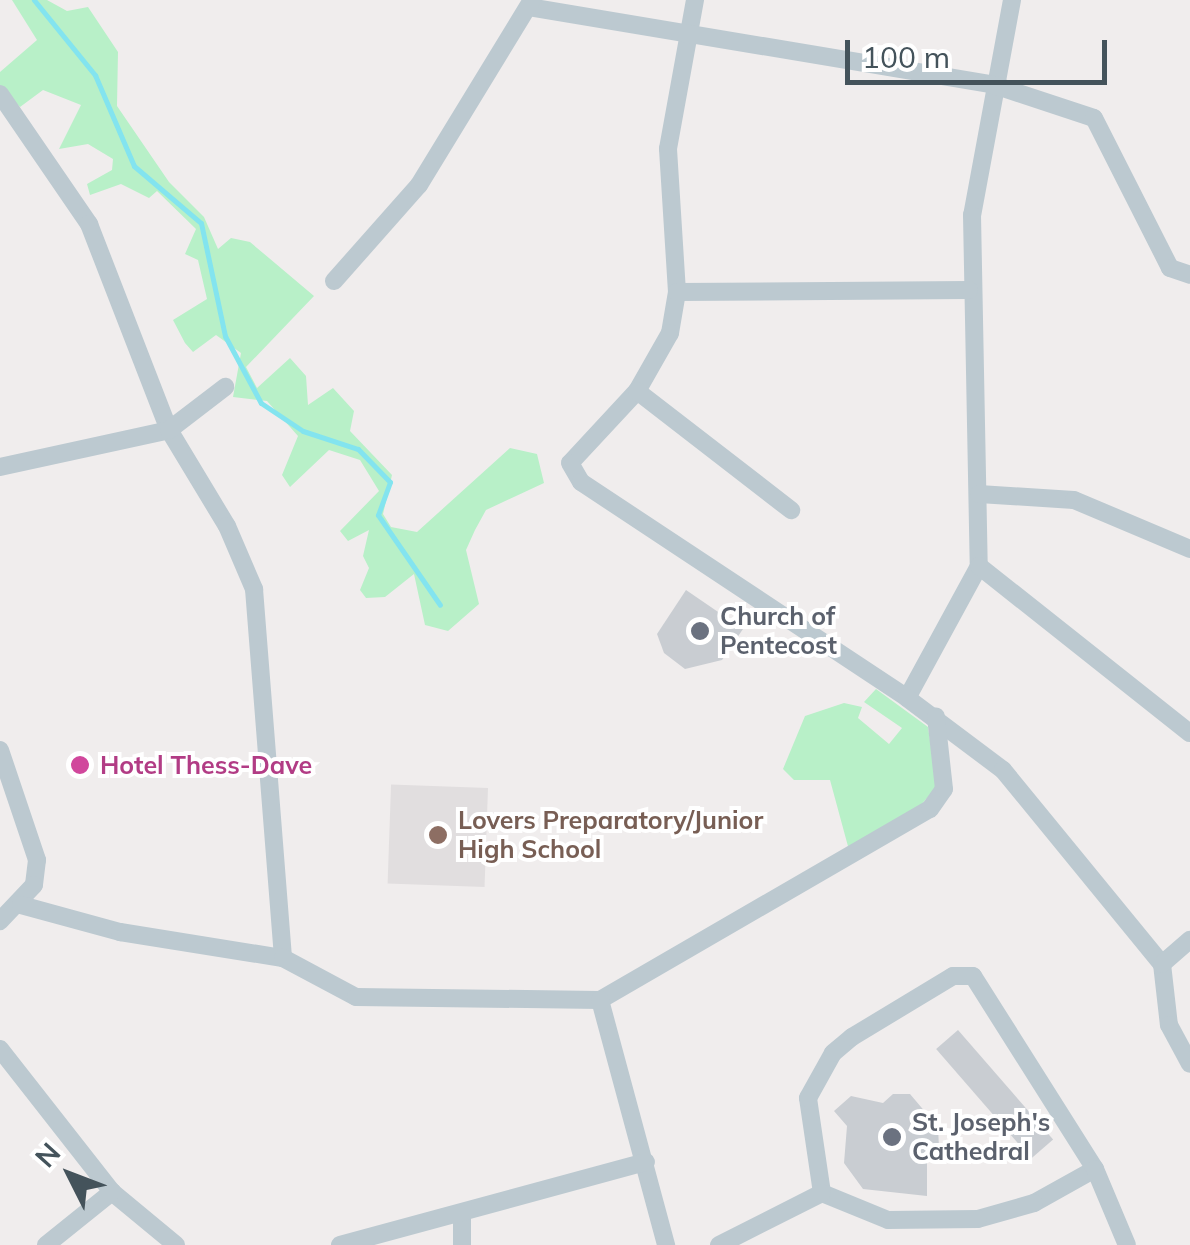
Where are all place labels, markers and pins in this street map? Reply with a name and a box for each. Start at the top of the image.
place label: Church of Pentecost [720,602,837,661]
marker: Church of Pentecost [689,620,711,642]
place label: Hotel Thess-Dave [100,750,312,780]
marker: Hotel Thess-Dave [69,754,91,776]
place label: Lovers Preparatory/Junior High School [458,806,763,865]
marker: Lovers Preparatory/Junior High School [427,824,449,846]
place label: St. Joseph's Cathedral [912,1108,1050,1167]
marker: St. Joseph's Cathedral [881,1126,903,1148]

